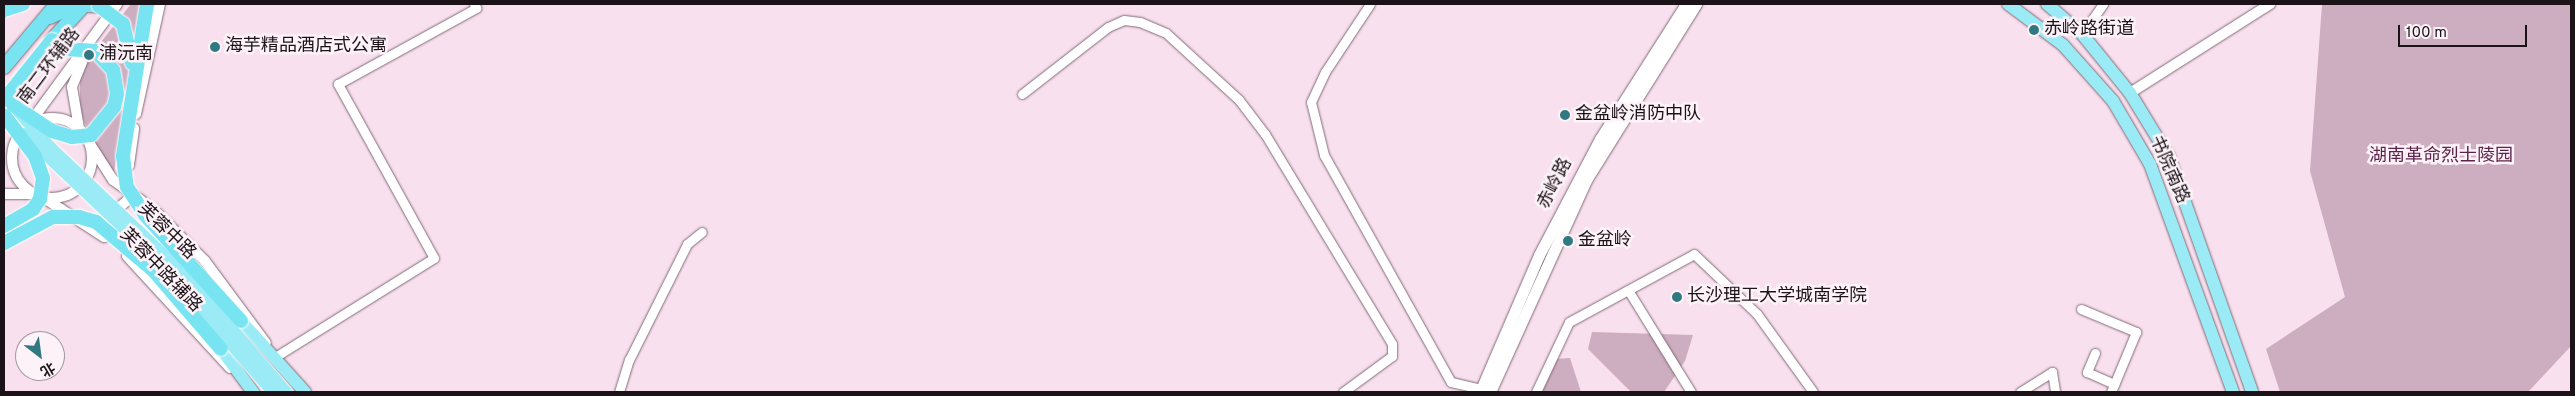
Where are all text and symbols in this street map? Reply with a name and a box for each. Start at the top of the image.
scale bar [2400,15,2529,47]
place label: 赤岭路街道 [2044,19,2134,41]
marker: 赤岭路街道 [2028,24,2040,36]
text: 100 m [2406,24,2447,43]
street label: 南二环辅路 [14,25,86,109]
place label: 海芋精品酒店式公寓 [225,36,387,58]
marker: 海芋精品酒店式公寓 [209,41,221,53]
place label: 浦沅南 [99,44,153,66]
marker: 浦沅南 [83,49,95,61]
place label: 金盆岭消防中队 [1575,104,1701,126]
marker: 金盆岭消防中队 [1559,109,1571,121]
street label: 书院南路 [2143,133,2193,207]
park label: 湖南革命烈士陵园 [2369,146,2513,168]
street label: 赤岭路 [1534,155,1578,213]
street label: 芙蓉中路 [133,199,199,265]
street label: 芙蓉中路辅路 [115,225,205,317]
place label: 金盆岭 [1578,230,1632,252]
marker: 金盆岭 [1562,235,1574,247]
place label: 长沙理工大学城南学院 [1687,286,1867,308]
marker: 长沙理工大学城南学院 [1671,291,1683,303]
north arrow [15,331,65,381]
text: 北 [37,358,58,379]

